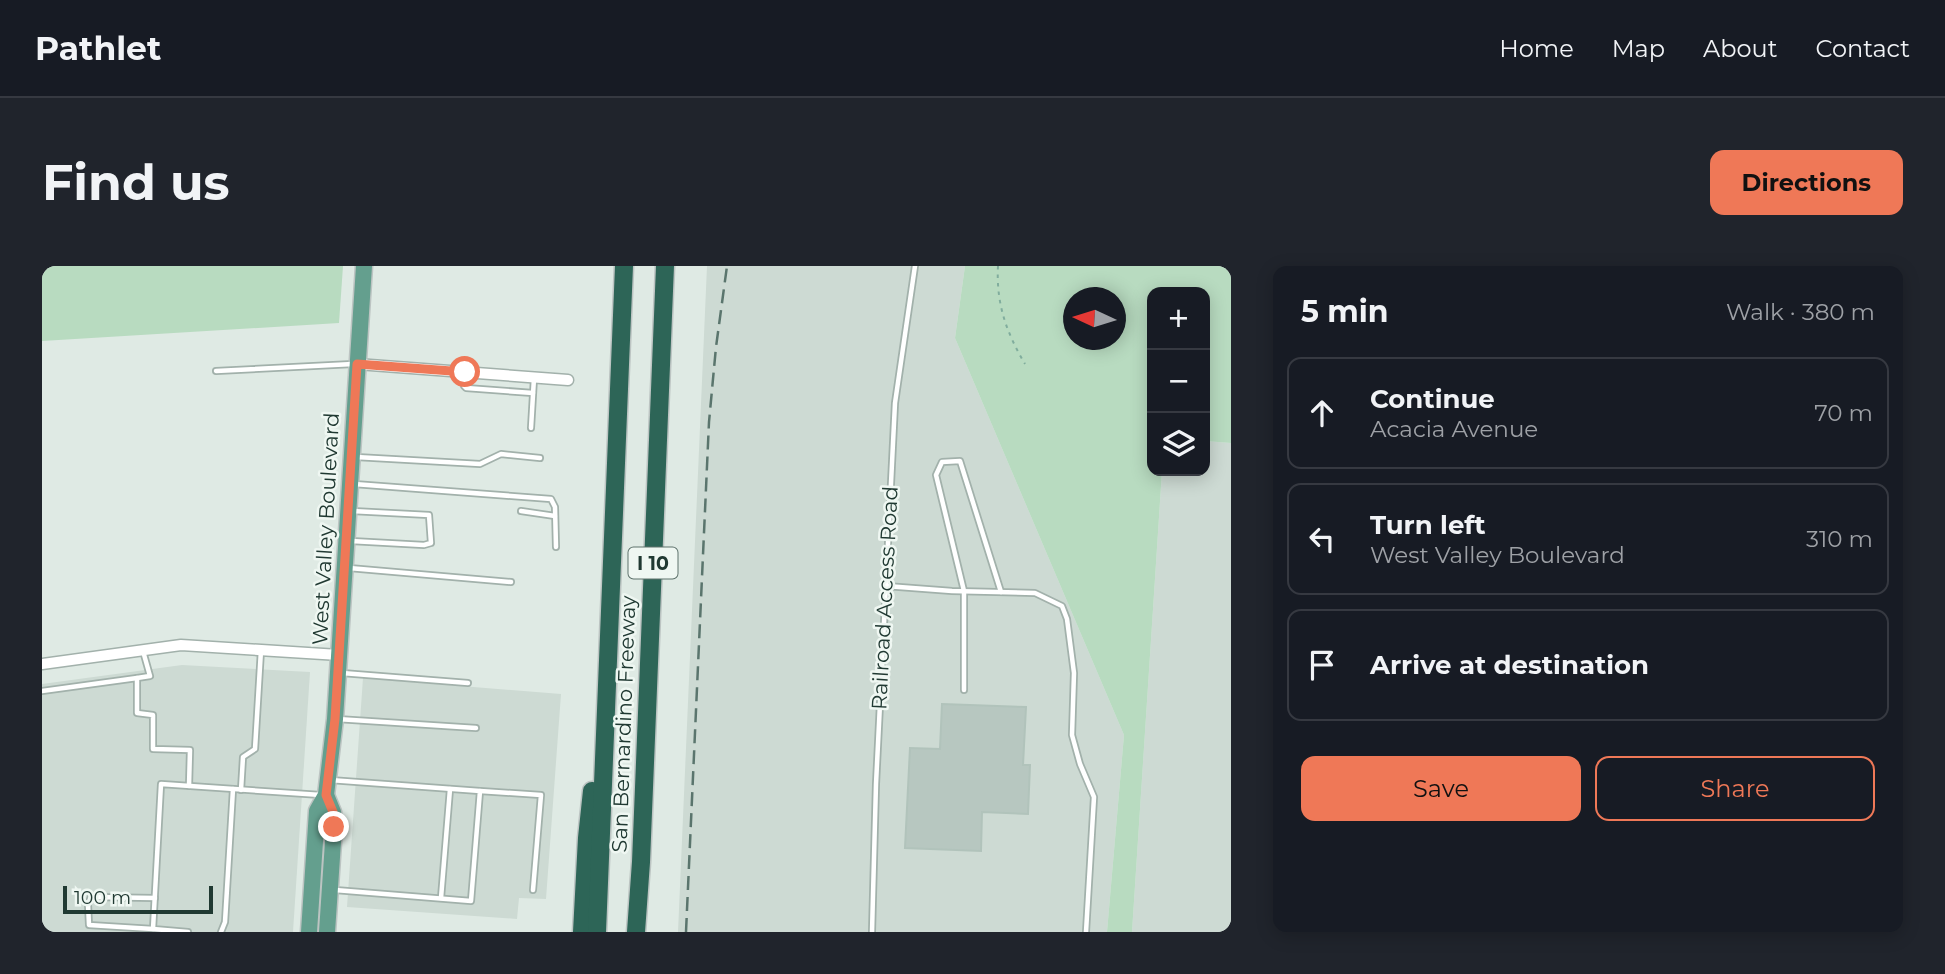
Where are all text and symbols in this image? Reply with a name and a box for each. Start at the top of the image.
text: Pathlet [35,28,161,68]
text: Home [1499,34,1574,63]
text: Map [1612,34,1665,63]
text: About [1703,34,1777,63]
text: Contact [1815,34,1910,63]
button: Directions [1710,150,1903,215]
text: Find us [42,153,230,212]
north arrow [1063,287,1126,350]
map controls [1147,287,1210,476]
button: + [1147,287,1210,350]
text: 5 min [1301,293,1389,330]
text: Walk · 380 m [1726,298,1875,326]
button: − [1147,350,1210,413]
route start [449,356,480,387]
text: Continue [1370,383,1495,415]
icon: ahead [1303,394,1341,432]
text: 70 m [1814,399,1873,427]
street label: West Valley Boulevard [307,412,344,646]
button: layers [1147,413,1210,476]
text: Acacia Avenue [1370,415,1538,443]
street label: Railroad Access Road [866,485,903,710]
text: Turn left [1370,509,1486,541]
icon: left [1303,520,1341,558]
text: 310 m [1806,525,1873,553]
text: West Valley Boulevard [1370,541,1625,569]
road number: I 10 [628,548,678,578]
street label: San Bernardino Freeway [607,594,640,853]
icon: arrive [1303,646,1341,684]
text: Arrive at destination [1370,649,1649,681]
button: Save [1301,756,1581,821]
button: Share [1595,756,1875,821]
route end [318,811,349,842]
scale bar [63,883,214,915]
text: 100 m [74,886,131,909]

